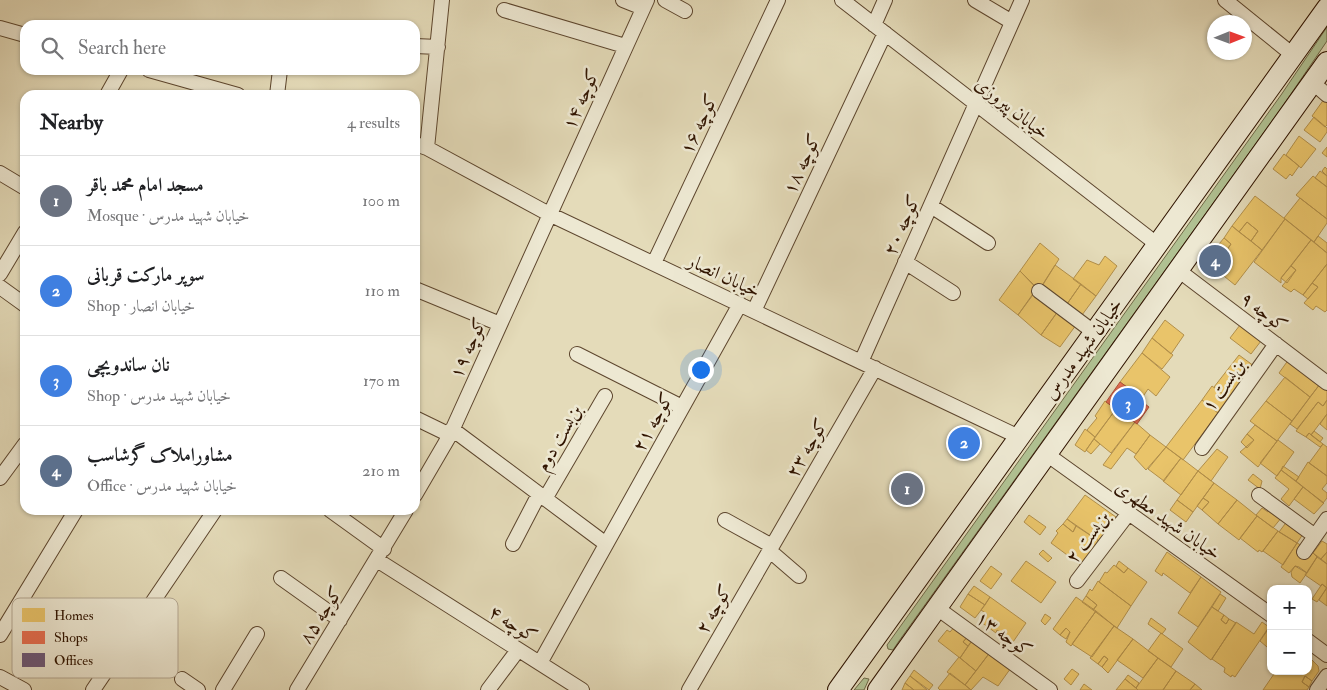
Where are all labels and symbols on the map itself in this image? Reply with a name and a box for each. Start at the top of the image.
north arrow [1207,15,1252,60]
street label: کوچه ۱۴ [557,65,606,134]
street label: خیابان پیروزی [969,71,1054,145]
street label: کوچه ۱۶ [675,90,724,159]
street label: کوچه ۱۸ [778,130,827,199]
street label: کوچه ۲۰ [878,191,927,260]
pin: 4 [1199,242,1231,280]
street label: خیابان انصار [682,248,764,303]
street label: کوچه ۹ [1235,286,1292,338]
street label: خیابان شهید مدرس [1038,293,1128,405]
street label: کوچه ۱۹ [444,314,493,383]
street label: بن‌بست ۱ [1197,353,1252,416]
your location [688,357,714,383]
pin: 3 [1112,385,1144,423]
street label: کوچه ۲۱ [627,388,680,456]
street label: بن‌بست دوم [530,400,591,478]
street label: کوچه ۲۳ [781,414,834,482]
pin: 2 [948,424,980,462]
pin: 1 [891,470,923,508]
street label: خیابان شهید مطهری [1111,475,1225,565]
street label: بن‌بست ۲ [1060,506,1116,568]
street label: کوچه ۲ [690,580,738,638]
street label: کوچه ۸۵ [294,581,349,649]
legend [12,598,178,678]
street label: کوچه ۴ [484,600,542,649]
street label: کوچه ۱۳ [970,605,1037,663]
text: Homes [54,607,94,624]
text: Shops [54,629,88,647]
text: Offices [54,652,93,669]

